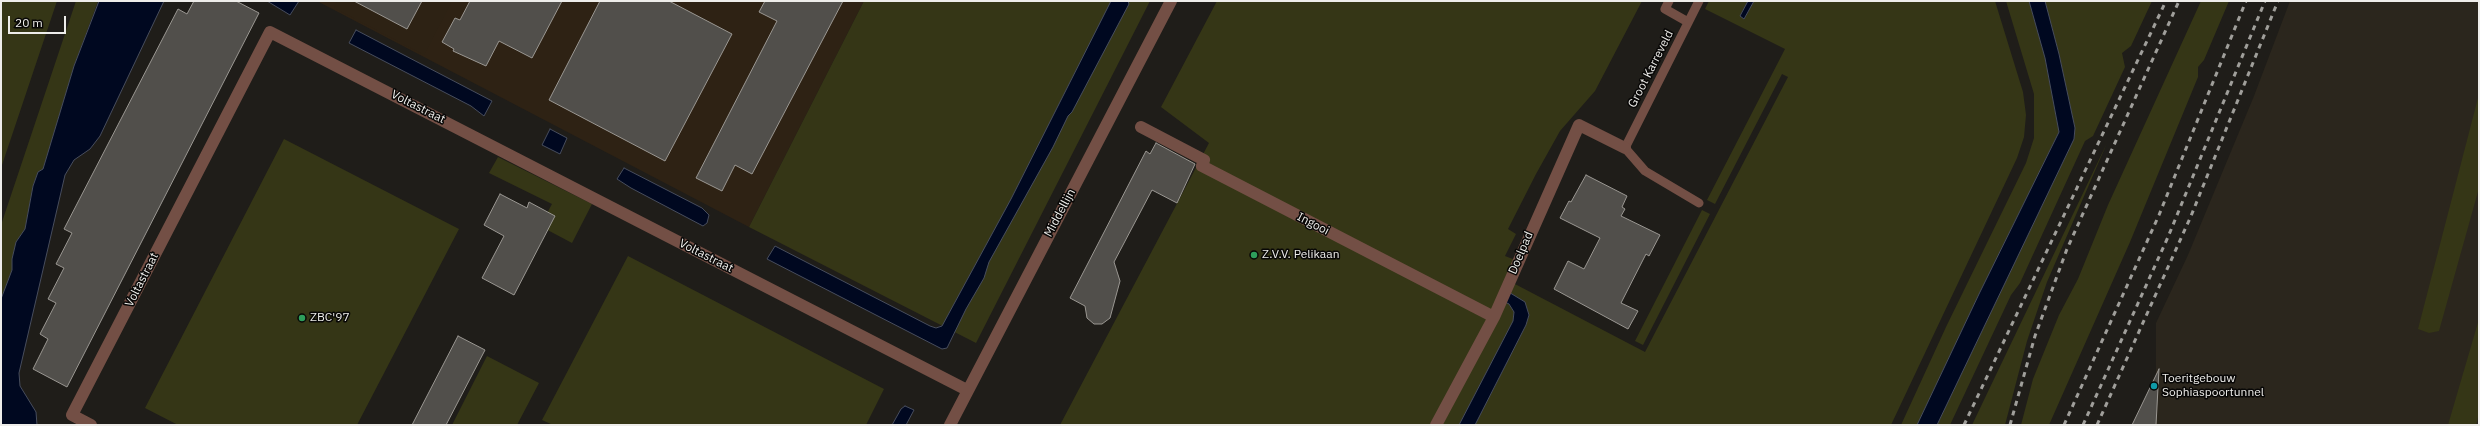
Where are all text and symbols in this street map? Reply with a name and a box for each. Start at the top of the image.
scale bar [10,8,68,34]
text: 20 m [15,15,43,30]
street label: Groot Karreveld [1625,28,1677,110]
street label: Voltastraat [389,87,447,127]
street label: Middellijn [1041,186,1079,240]
street label: Ingooi [1294,210,1332,238]
street label: Doelpad [1506,229,1536,277]
street label: Voltastraat [677,236,735,276]
place label: Z.V.V. Pelikaan [1262,248,1339,262]
marker: Z.V.V. Pelikaan [1249,250,1259,260]
street label: Voltastraat [122,251,162,309]
place label: ZBC'97 [310,311,350,325]
marker: ZBC'97 [297,313,307,323]
place label: Toeritgebouw Sophiaspoortunnel [2162,372,2264,400]
marker: Toeritgebouw Sophiaspoortunnel [2149,381,2159,391]

